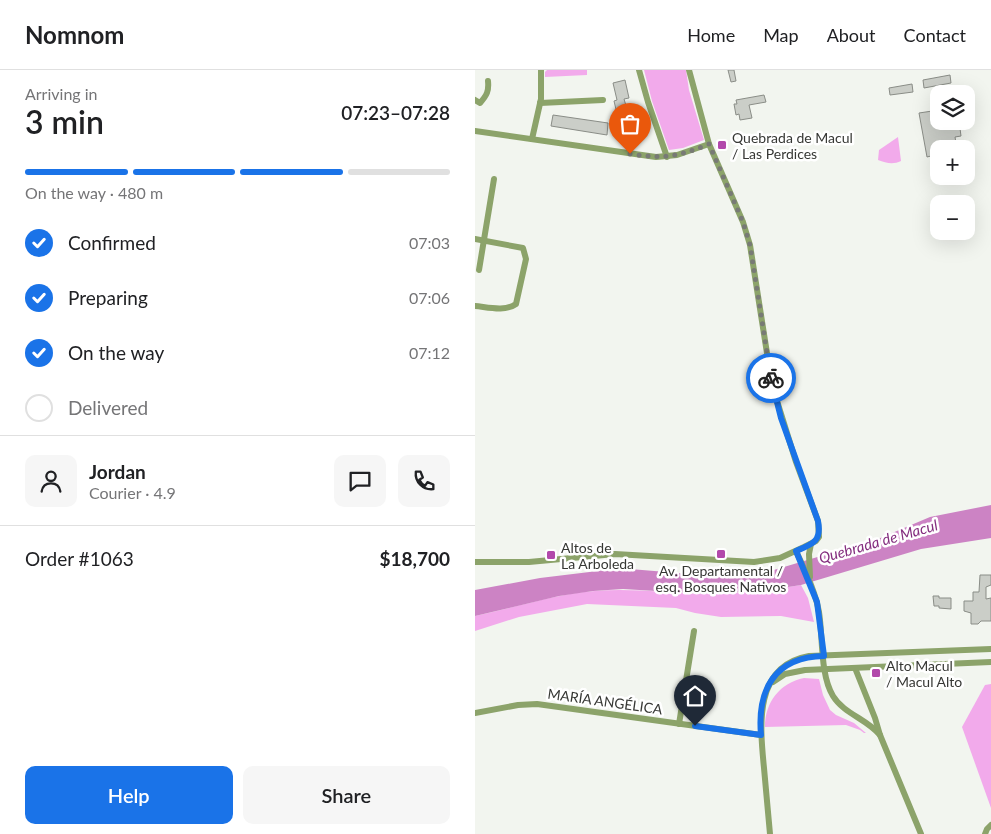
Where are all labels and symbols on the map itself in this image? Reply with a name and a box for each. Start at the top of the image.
pin [609,103,651,154]
place label: Quebrada de Macul / Las Perdices [732,129,853,162]
marker: Quebrada de Macul / Las Perdices [716,139,728,151]
courier [746,353,796,403]
water label: Quebrada de Macul [816,515,940,567]
place label: Altos de La Arboleda [561,539,634,572]
marker: Av. Departamental / esq. Bosques Nativos [715,548,727,560]
marker: Altos de La Arboleda [545,549,557,561]
place label: Av. Departamental / esq. Bosques Nativos [656,562,786,595]
place label: Alto Macul / Macul Alto [886,657,962,690]
marker: Alto Macul / Macul Alto [870,667,882,679]
pin [674,675,716,726]
street label: MARÍA ANGÉLICA [547,685,664,718]

